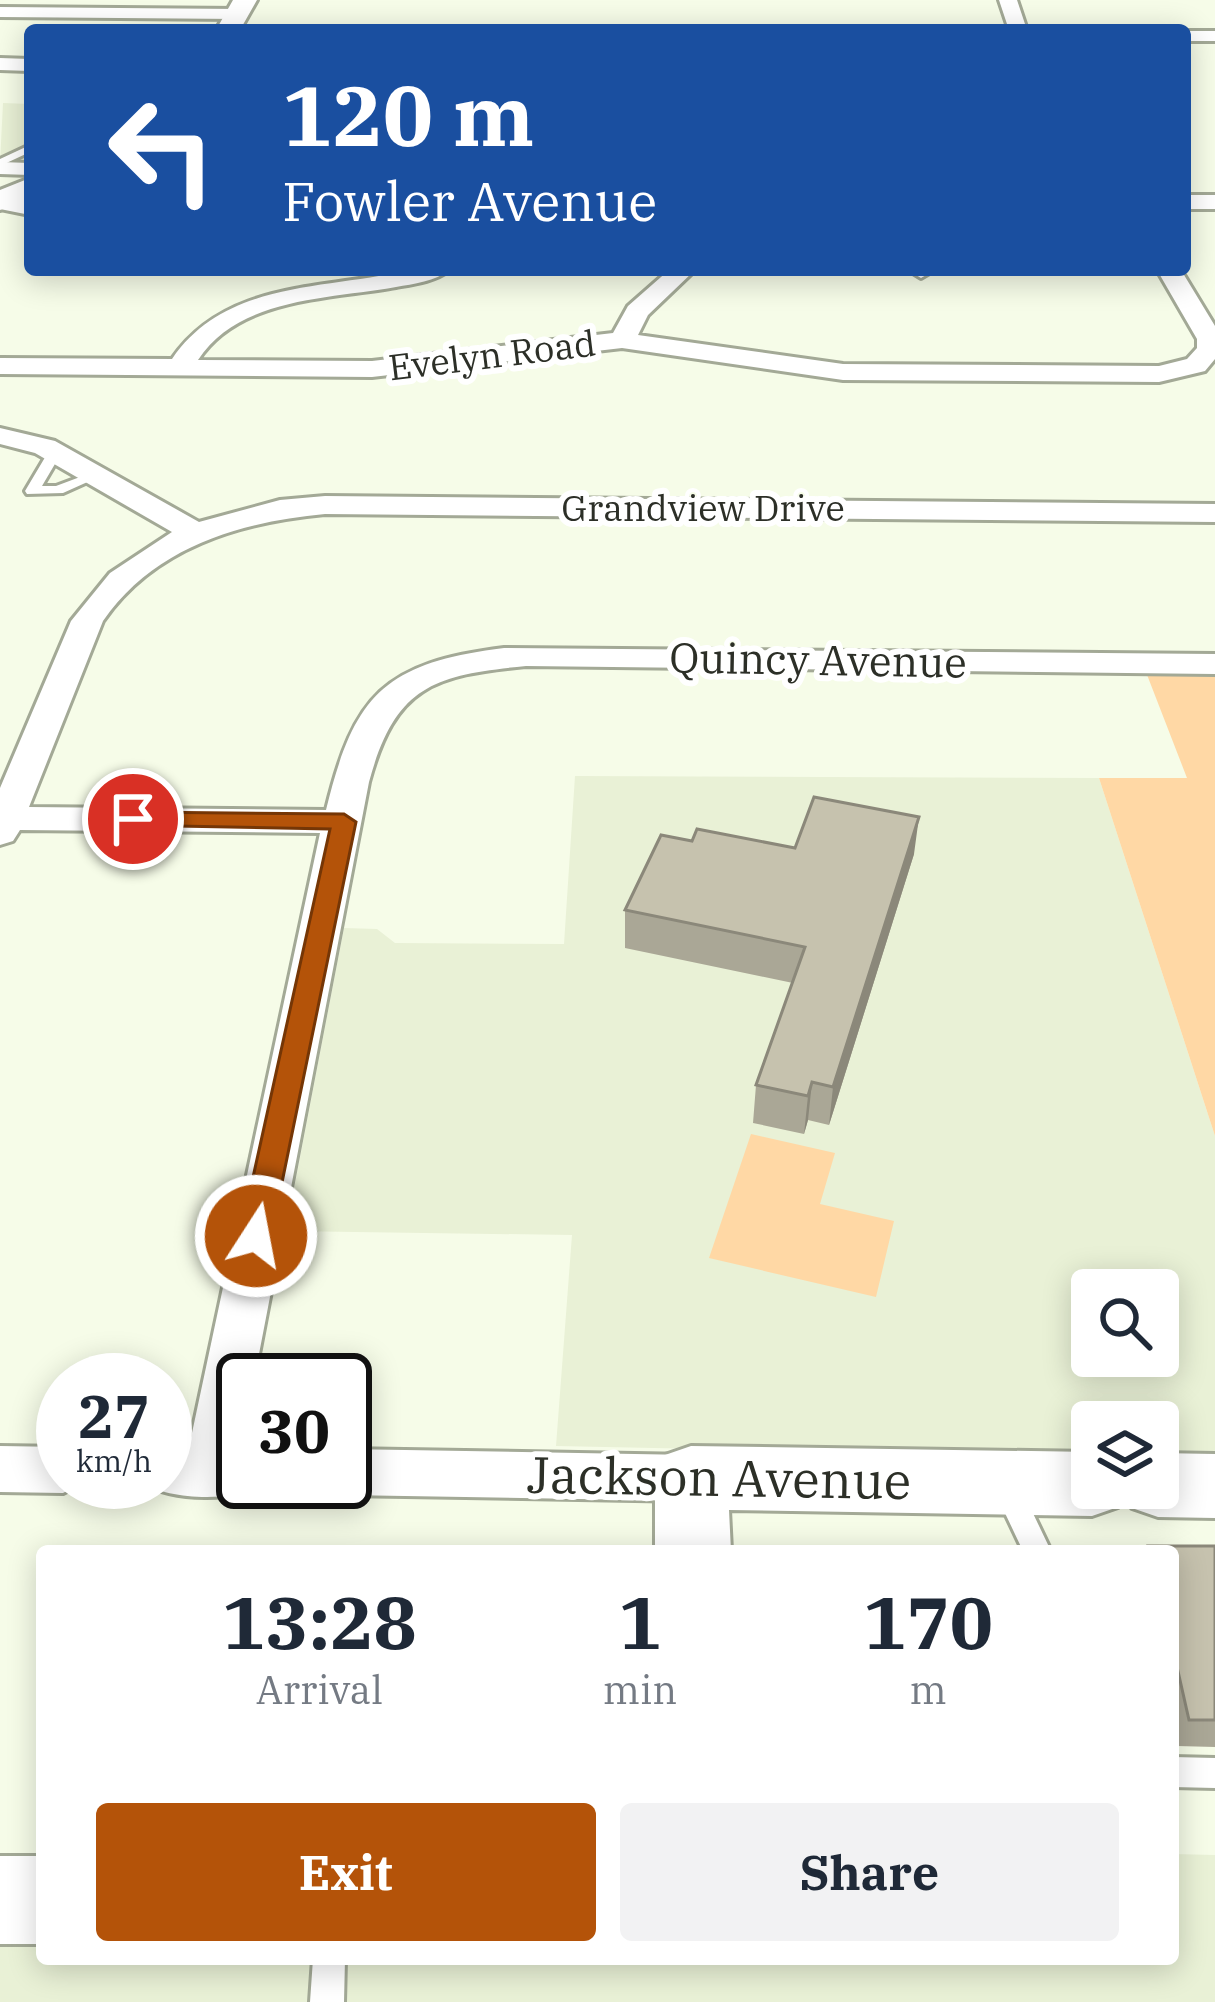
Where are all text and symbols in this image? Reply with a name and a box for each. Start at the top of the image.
text: 120 m [282,60,534,169]
icon: left [84,72,240,228]
text: Fowler Avenue [282,166,657,236]
street label: Evelyn Road [386,318,598,391]
street label: Grandview Drive [561,484,845,531]
street label: Quincy Avenue [669,629,967,690]
pin [82,768,184,870]
icon: arrive [100,786,166,852]
position arrow [193,1173,319,1299]
map controls [1071,1269,1179,1509]
button: search [1071,1269,1179,1377]
speed limit sign: 30 [216,1353,372,1509]
text: 27 [78,1376,150,1455]
button: layers [1071,1401,1179,1509]
text: km/h [76,1441,152,1480]
street label: Jackson Avenue [526,1441,912,1513]
text: 13:28 [222,1575,417,1669]
text: 1 [618,1575,662,1669]
text: 170 [863,1575,993,1669]
text: Arrival [256,1664,383,1715]
text: min [603,1664,677,1715]
text: m [910,1664,947,1715]
button: Exit [96,1803,596,1941]
button: Share [620,1803,1119,1941]

